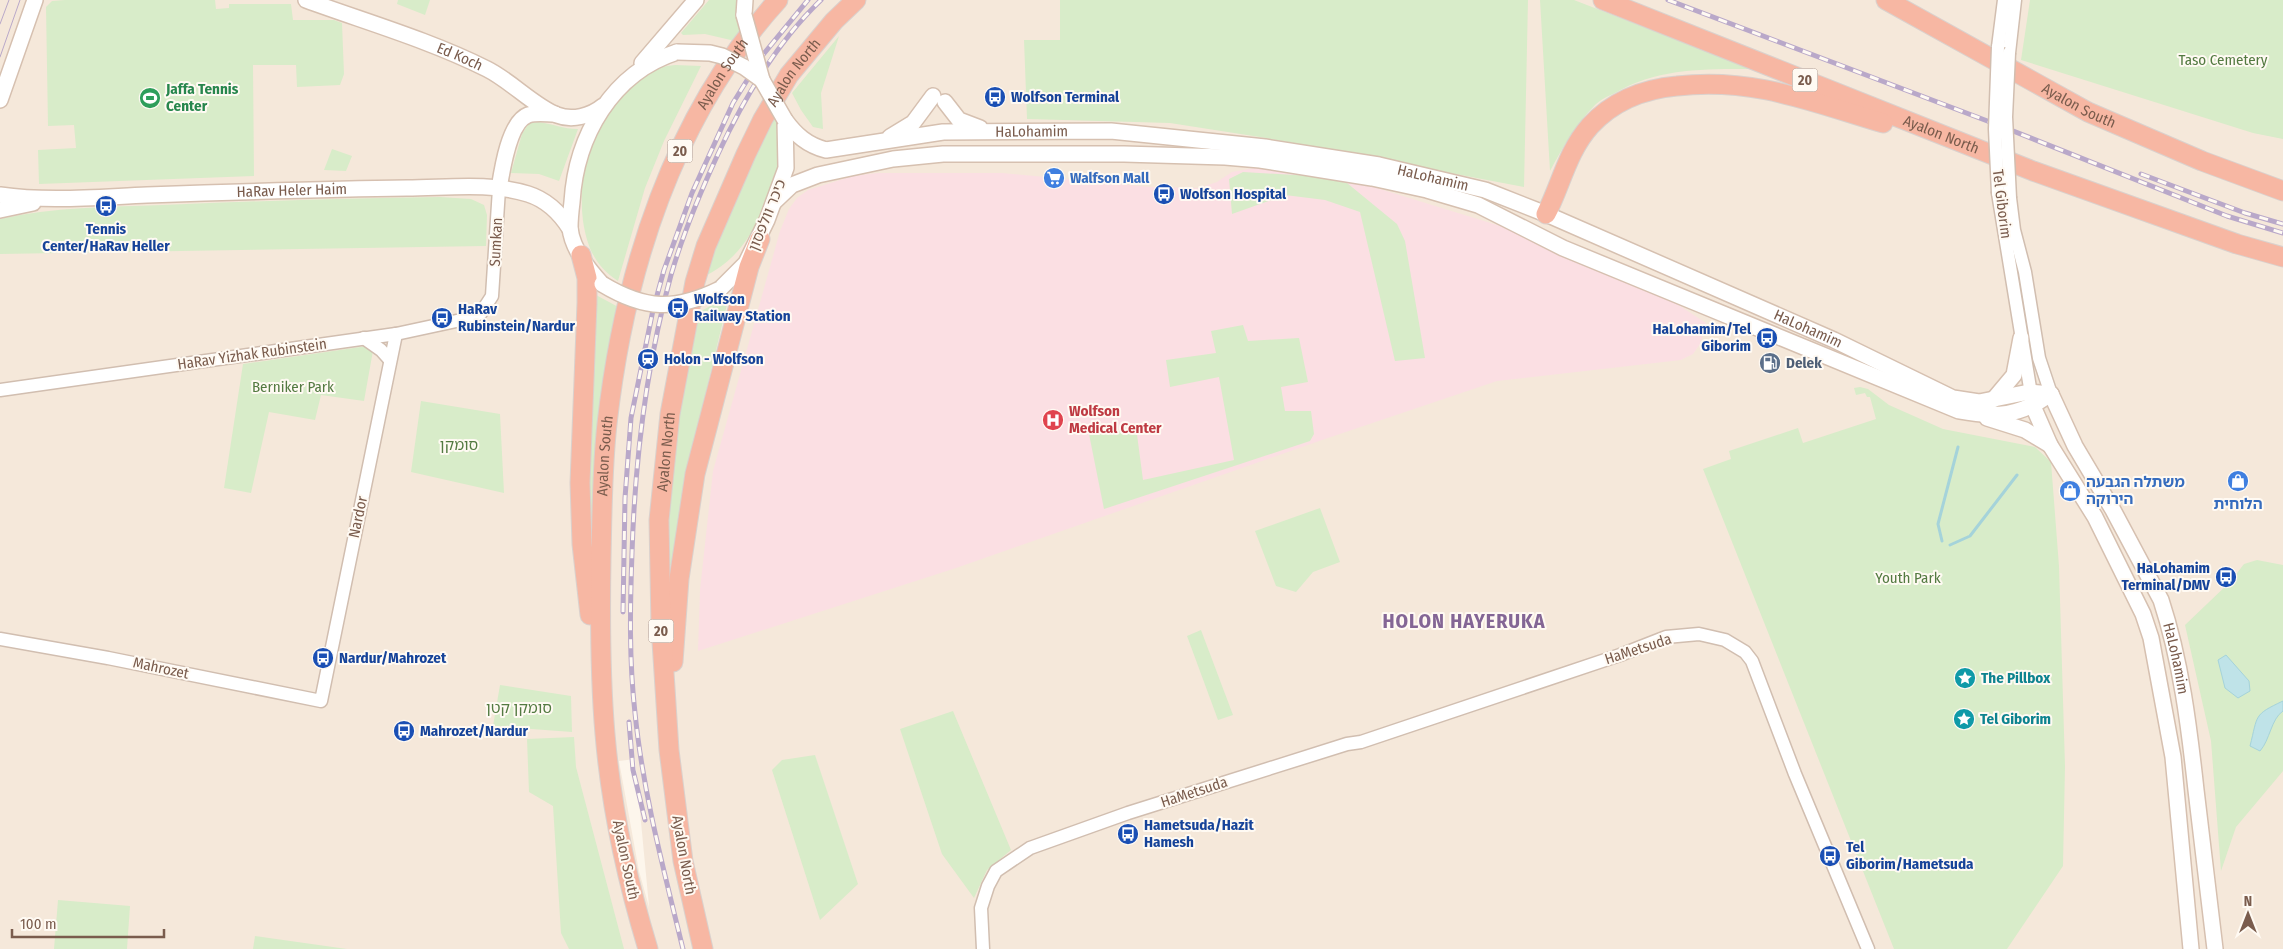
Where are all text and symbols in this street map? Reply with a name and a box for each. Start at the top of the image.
street label: Ayalon South [693,35,752,113]
street label: Ayalon North [763,35,824,110]
street label: Ed Koch [434,39,486,75]
park label: Taso Cemetery [2179,51,2268,69]
road number: 20 [1792,68,1818,92]
street label: Ayalon South [2039,79,2119,132]
place label: Jaffa Tennis Center [165,80,239,115]
bus stop icon: Wolfson Terminal [983,85,1007,109]
sports icon: Jaffa Tennis Center [138,86,162,110]
place label: Wolfson Terminal [1011,88,1120,106]
street label: Ayalon North [1901,111,1982,158]
street label: HaLohamim [995,122,1068,141]
road number: 20 [668,140,692,162]
street label: HaLohamim [1395,161,1470,195]
supermarket icon: Walfson Mall [1042,166,1066,190]
street label: Tel Giborim [1989,168,2015,240]
place label: Walfson Mall [1070,169,1150,187]
street label: כיכר וולפסון [744,176,790,253]
street label: HaRav Heler Haim [236,180,347,201]
bus stop icon: Wolfson Hospital [1152,182,1176,206]
place label: Wolfson Hospital [1180,185,1287,203]
bus stop icon: Tennis Center/HaRav Heller [94,194,118,218]
street label: Sumkan [486,217,506,267]
place label: Tennis Center/HaRav Heller [42,220,170,255]
place label: Wolfson Railway Station [694,290,791,325]
bus stop icon: Wolfson Railway Station [666,296,690,320]
place label: HaRav Rubinstein/Nardur [458,300,576,335]
bus stop icon: HaRav Rubinstein/Nardur [430,306,454,330]
street label: HaLohamim [1771,306,1845,352]
place label: HaLohamim/Tel Giborim [1652,320,1752,355]
bus stop icon: HaLohamim/Tel Giborim [1755,326,1779,350]
street label: HaRav Yizhak Rubinstein [176,335,328,373]
station icon: Holon - Wolfson [636,347,660,371]
place label: Holon - Wolfson [664,350,764,368]
fuel station icon: Delek [1758,351,1782,375]
place label: Delek [1786,354,1822,372]
park label: Berniker Park [252,378,334,396]
place label: Wolfson Medical Center [1069,402,1162,437]
hospital icon: Wolfson Medical Center [1041,408,1065,432]
street label: Ayalon North [653,411,679,492]
street label: Ayalon South [593,415,617,496]
park label: סומקן [440,436,478,454]
shop icon: הלוחית [2226,469,2250,493]
place label: משתלה הגבעה הירוקה [2086,473,2185,508]
shop icon: משתלה הגבעה הירוקה [2058,479,2082,503]
street label: Nardor [345,494,371,540]
place label: הלוחית [2213,495,2263,513]
place label: HaLohamim Terminal/DMV [2121,559,2211,594]
bus stop icon: HaLohamim Terminal/DMV [2214,565,2238,589]
park label: Youth Park [1875,569,1941,587]
district label: HOLON HAYERUKA [1382,609,1546,633]
road number: 20 [648,620,674,642]
street label: HaLohamim [2159,621,2192,696]
street label: HaMetsuda [1602,630,1674,668]
bus stop icon: Nardur/Mahrozet [311,646,335,670]
place label: Nardur/Mahrozet [339,649,447,667]
street label: Mahrozet [131,653,191,683]
place icon: The Pillbox [1953,666,1977,690]
place label: The Pillbox [1981,669,2051,687]
park label: סומקן קטן [486,699,552,717]
place icon: Tel Giborim [1952,707,1976,731]
place label: Tel Giborim [1980,710,2051,728]
bus stop icon: Mahrozet/Nardur [392,719,416,743]
place label: Mahrozet/Nardur [420,722,529,740]
street label: HaMetsuda [1158,773,1230,811]
street label: Ayalon North [668,814,700,896]
place label: Hametsuda/Hazit Hamesh [1144,816,1254,851]
street label: Ayalon South [609,819,643,901]
bus stop icon: Hametsuda/Hazit Hamesh [1116,822,1140,846]
place label: Tel Giborim/Hametsuda [1846,838,1974,873]
bus stop icon: Tel Giborim/Hametsuda [1818,844,1842,868]
north arrow [2223,889,2273,939]
text: N [2244,893,2252,910]
scale bar [12,906,165,938]
text: 100 m [20,915,57,933]

